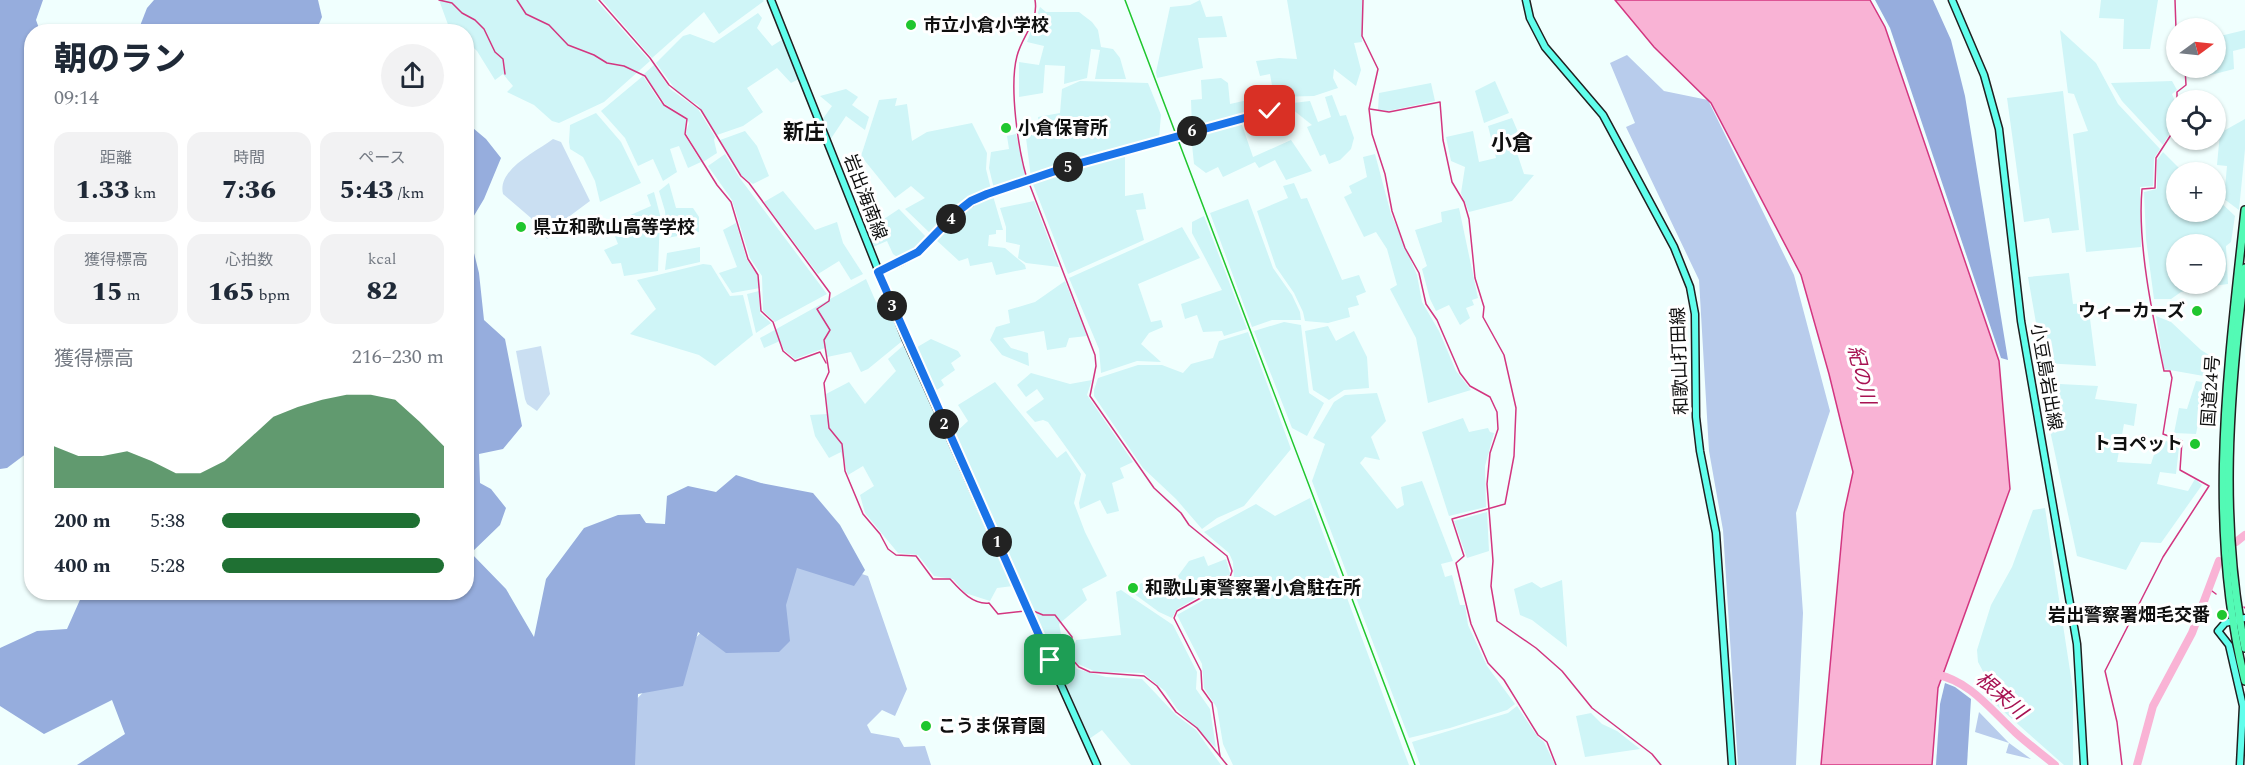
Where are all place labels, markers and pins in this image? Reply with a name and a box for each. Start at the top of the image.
place label: 市立小倉小学校 [923,12,1049,39]
marker: 市立小倉小学校 [904,18,918,32]
pin [1244,85,1295,136]
place label: 小倉保育所 [1018,115,1108,142]
pin: 6 [1177,116,1207,146]
marker: 小倉保育所 [999,121,1013,135]
pin: 5 [1053,152,1083,182]
pin: 4 [936,204,966,234]
place label: 県立和歌山高等学校 [533,214,695,241]
marker: 県立和歌山高等学校 [514,220,528,234]
pin: 3 [877,291,907,321]
place label: ウィーカーズ [2078,298,2185,325]
marker: ウィーカーズ [2190,304,2204,318]
pin: 2 [929,409,959,439]
place label: トヨペット [2093,431,2183,458]
marker: トヨペット [2188,437,2202,451]
pin: 1 [982,527,1012,557]
place label: 和歌山東警察署小倉駐在所 [1145,575,1361,602]
marker: 和歌山東警察署小倉駐在所 [1126,581,1140,595]
place label: 岩出警察署畑毛交番 [2048,602,2210,629]
marker: 岩出警察署畑毛交番 [2215,608,2229,622]
pin [1024,634,1075,685]
place label: こうま保育園 [938,713,1046,740]
marker: こうま保育園 [919,719,933,733]

